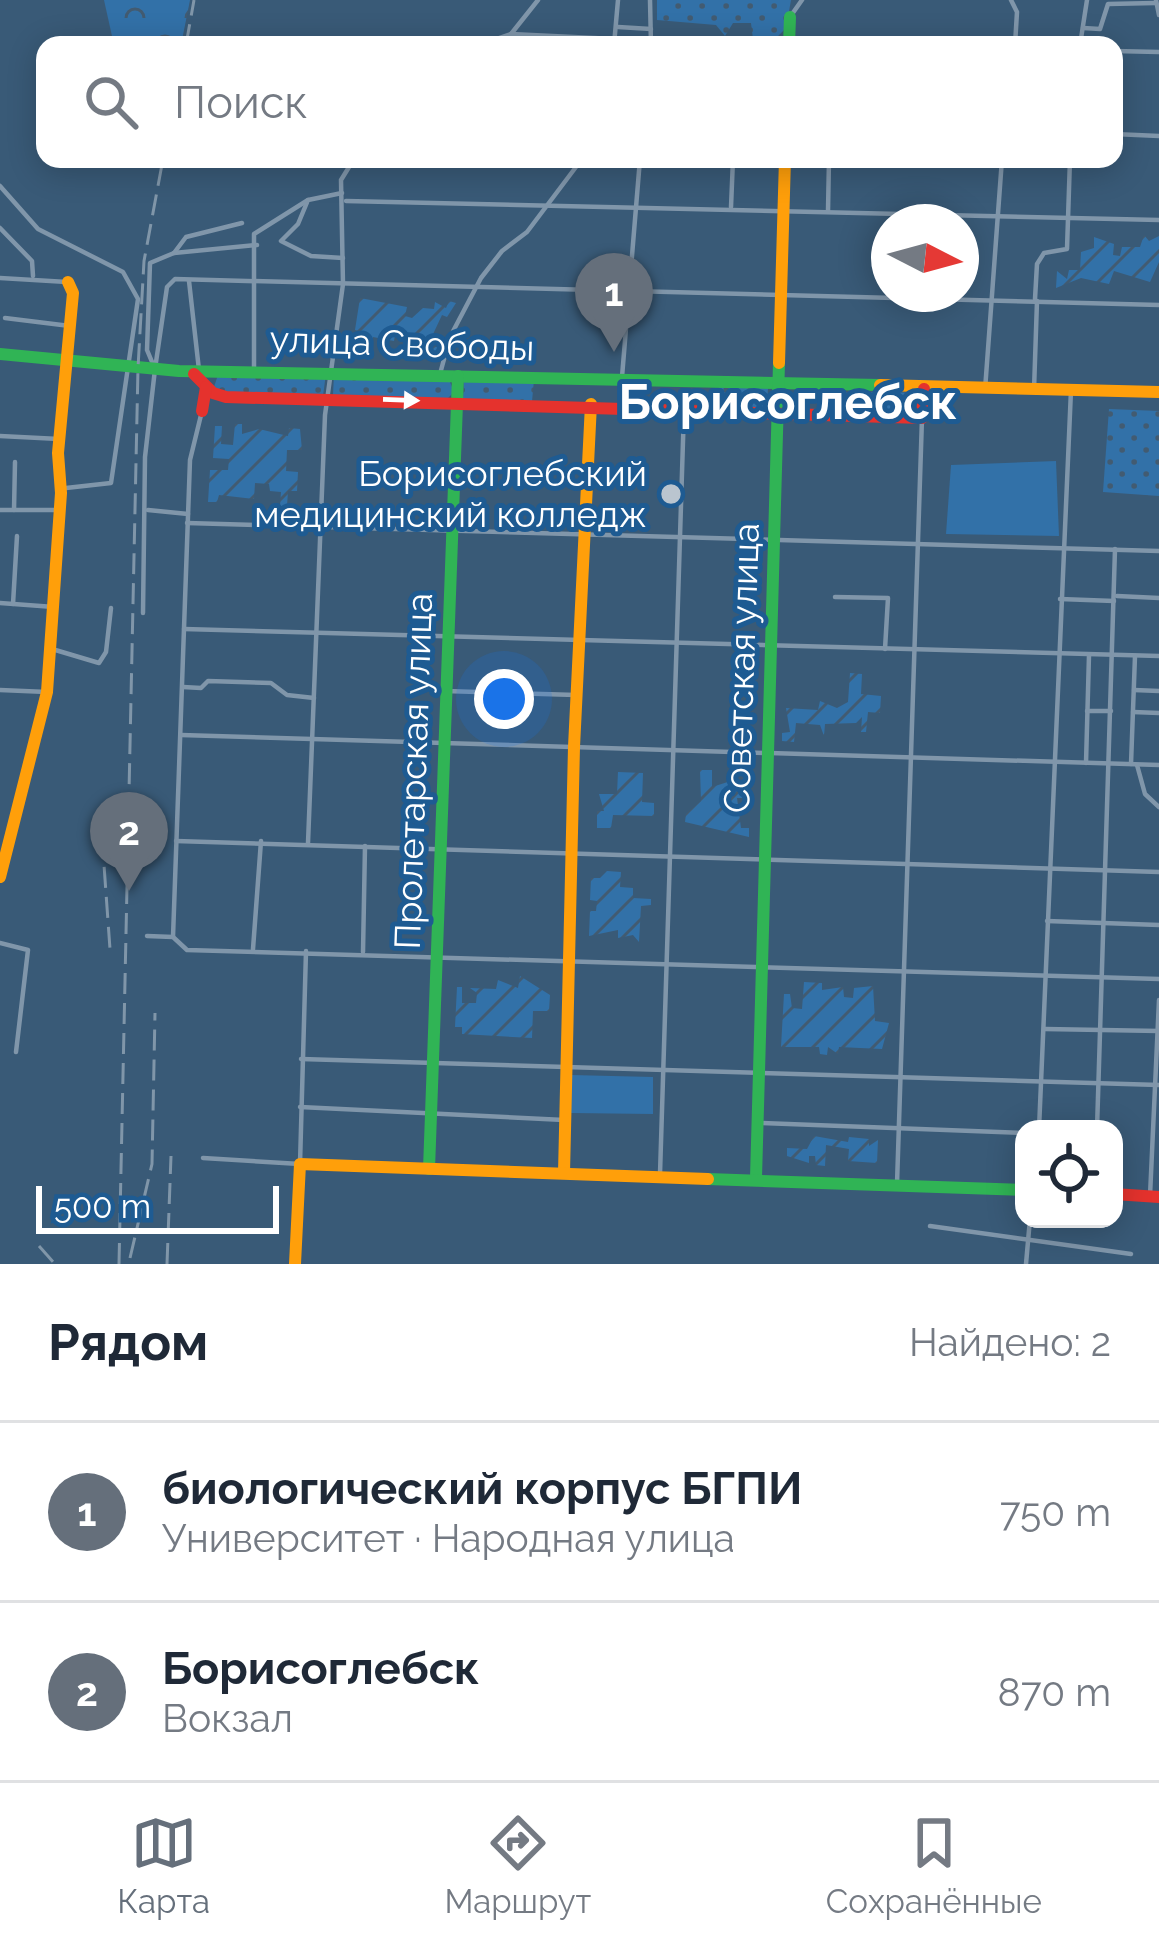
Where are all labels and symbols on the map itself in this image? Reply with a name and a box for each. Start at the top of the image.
north arrow [871,204,979,312]
pin: 1 [575,253,653,352]
street label: улица Свободы [269,317,535,369]
district label: Борисоглебск [619,374,957,430]
one-way arrow [383,391,421,410]
place label: Борисоглебский медицинский колледж [254,452,647,535]
marker: Борисоглебский медицинский колледж [658,481,684,507]
street label: Советская улица [715,522,767,814]
street label: Пролетарская улица [386,592,440,950]
your location [474,669,534,729]
pin: 2 [90,792,168,891]
scale bar [36,1180,279,1233]

